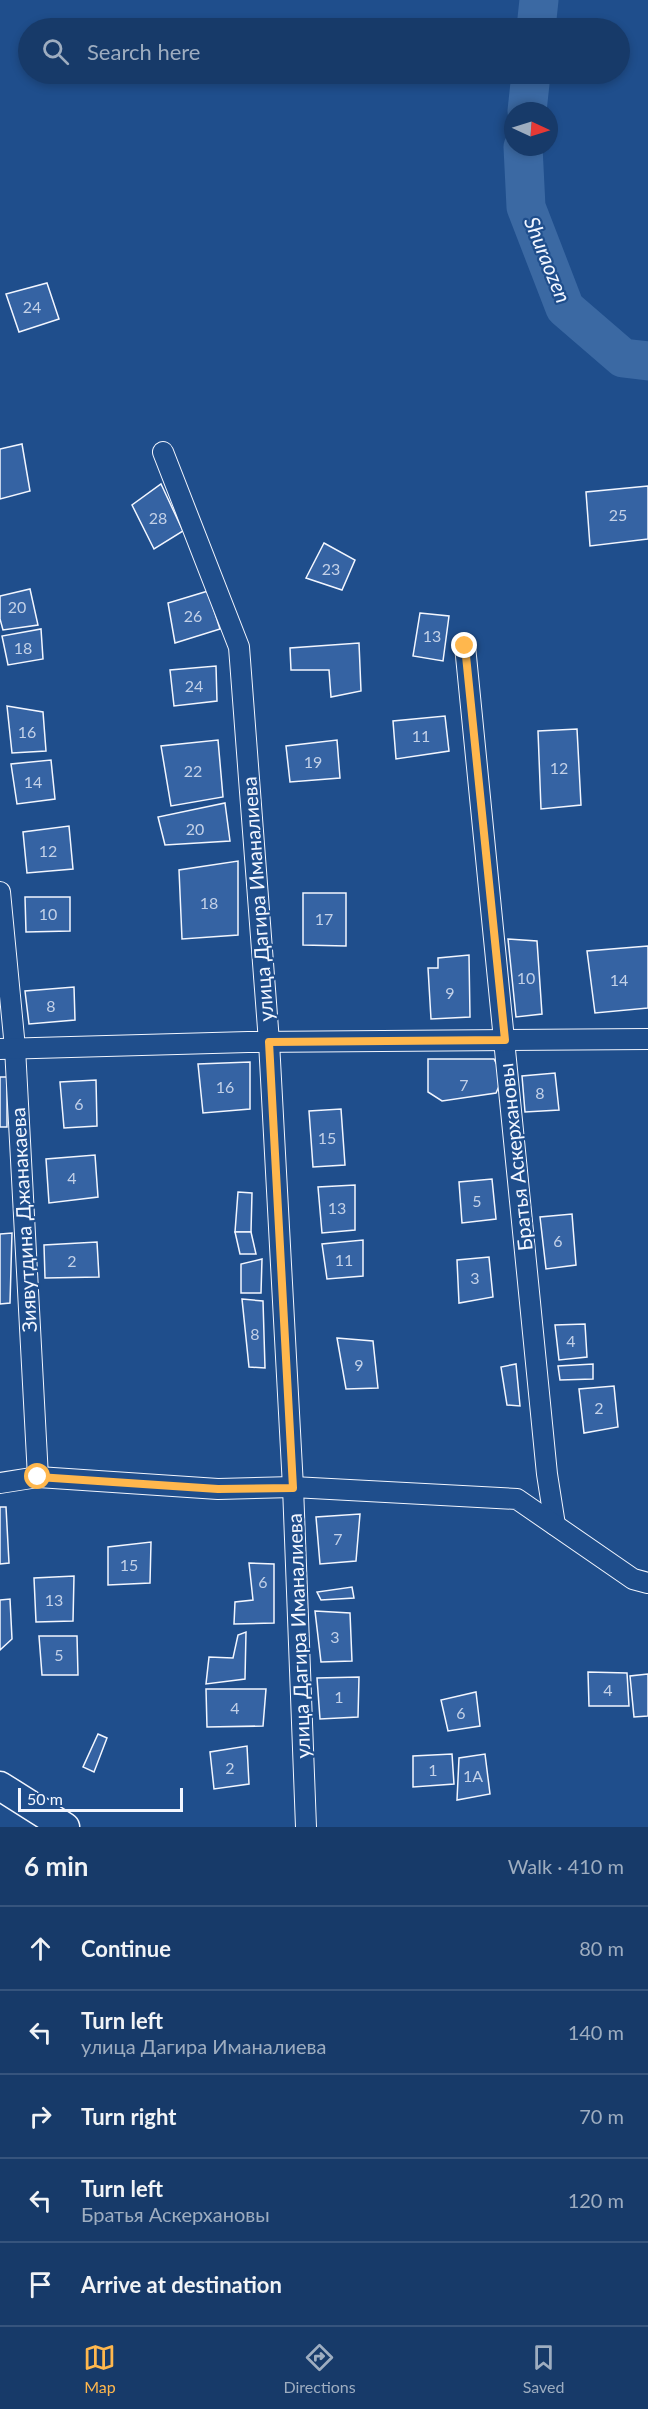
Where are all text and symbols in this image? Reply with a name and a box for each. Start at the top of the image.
search box [18,18,630,84]
icon: search [39,35,72,68]
text: Search here [87,38,200,65]
north arrow [504,102,558,156]
water label: Shuraozen [520,213,577,306]
house number: 24 [23,297,41,316]
house number: 25 [609,505,627,524]
house number: 28 [149,508,167,527]
house number: 23 [322,559,340,578]
house number: 20 [8,597,26,616]
house number: 26 [184,606,202,625]
house number: 13 [423,626,441,645]
route end [451,632,477,658]
house number: 18 [14,638,32,657]
house number: 24 [185,676,203,695]
house number: 16 [18,722,36,741]
house number: 11 [412,726,430,745]
house number: 19 [304,752,322,771]
house number: 12 [550,758,568,777]
house number: 22 [184,761,202,780]
house number: 14 [24,772,42,791]
street label: улица Дагира Иманалиева [236,776,278,1022]
house number: 20 [186,819,204,838]
house number: 12 [39,841,57,860]
house number: 18 [200,893,218,912]
house number: 10 [39,904,57,923]
house number: 17 [315,909,333,928]
house number: 10 [517,968,535,987]
house number: 14 [610,970,628,989]
house number: 9 [445,983,455,1002]
house number: 8 [46,996,56,1015]
street label: Братья Аскерхановы [493,1062,537,1252]
house number: 7 [459,1075,469,1094]
house number: 16 [216,1077,234,1096]
house number: 8 [535,1083,545,1102]
house number: 6 [74,1094,84,1113]
street label: Зиявутдина Джанакаева [5,1107,41,1333]
house number: 15 [318,1128,336,1147]
house number: 4 [67,1168,77,1187]
house number: 5 [472,1191,482,1210]
house number: 13 [328,1198,346,1217]
house number: 6 [553,1231,563,1250]
house number: 11 [335,1250,353,1269]
house number: 2 [67,1251,77,1270]
house number: 3 [470,1268,480,1287]
house number: 8 [250,1324,260,1343]
house number: 4 [566,1331,576,1350]
house number: 9 [354,1355,364,1374]
house number: 2 [594,1398,604,1417]
route start [24,1463,50,1489]
street label: улица Дагира Иманалиева [282,1513,314,1759]
house number: 7 [333,1529,343,1548]
house number: 15 [120,1555,138,1574]
house number: 6 [258,1572,268,1591]
house number: 13 [45,1590,63,1609]
house number: 3 [330,1627,340,1646]
house number: 5 [54,1645,64,1664]
house number: 4 [603,1680,613,1699]
house number: 1 [334,1687,344,1706]
house number: 4 [230,1698,240,1717]
house number: 6 [456,1703,466,1722]
house number: 2 [225,1758,235,1777]
house number: 1 [428,1760,438,1779]
house number: 1А [463,1766,483,1785]
scale bar [18,1785,183,1812]
text: 50 m [27,1789,63,1808]
text: 6 min [24,1850,88,1882]
text: Walk · 410 m [508,1854,624,1878]
icon: ahead [24,1932,57,1965]
text: Continue [81,1935,171,1962]
text: 80 m [579,1936,624,1960]
text: Turn left [81,2007,163,2034]
icon: left [24,2016,57,2049]
text: 140 m [568,2020,624,2044]
text: улица Дагира Иманалиева [81,2034,326,2058]
icon: right [24,2100,57,2133]
text: Turn right [81,2103,176,2130]
text: 70 m [579,2104,624,2128]
text: Turn left [81,2175,163,2202]
icon: left [24,2184,57,2217]
text: 120 m [568,2188,624,2212]
text: Братья Аскерхановы [81,2202,270,2226]
icon: arrive [24,2268,57,2301]
text: Arrive at destination [81,2271,282,2298]
tab: Map [83,2341,116,2396]
tab: Directions [283,2341,356,2396]
tab: Saved [523,2341,564,2396]

